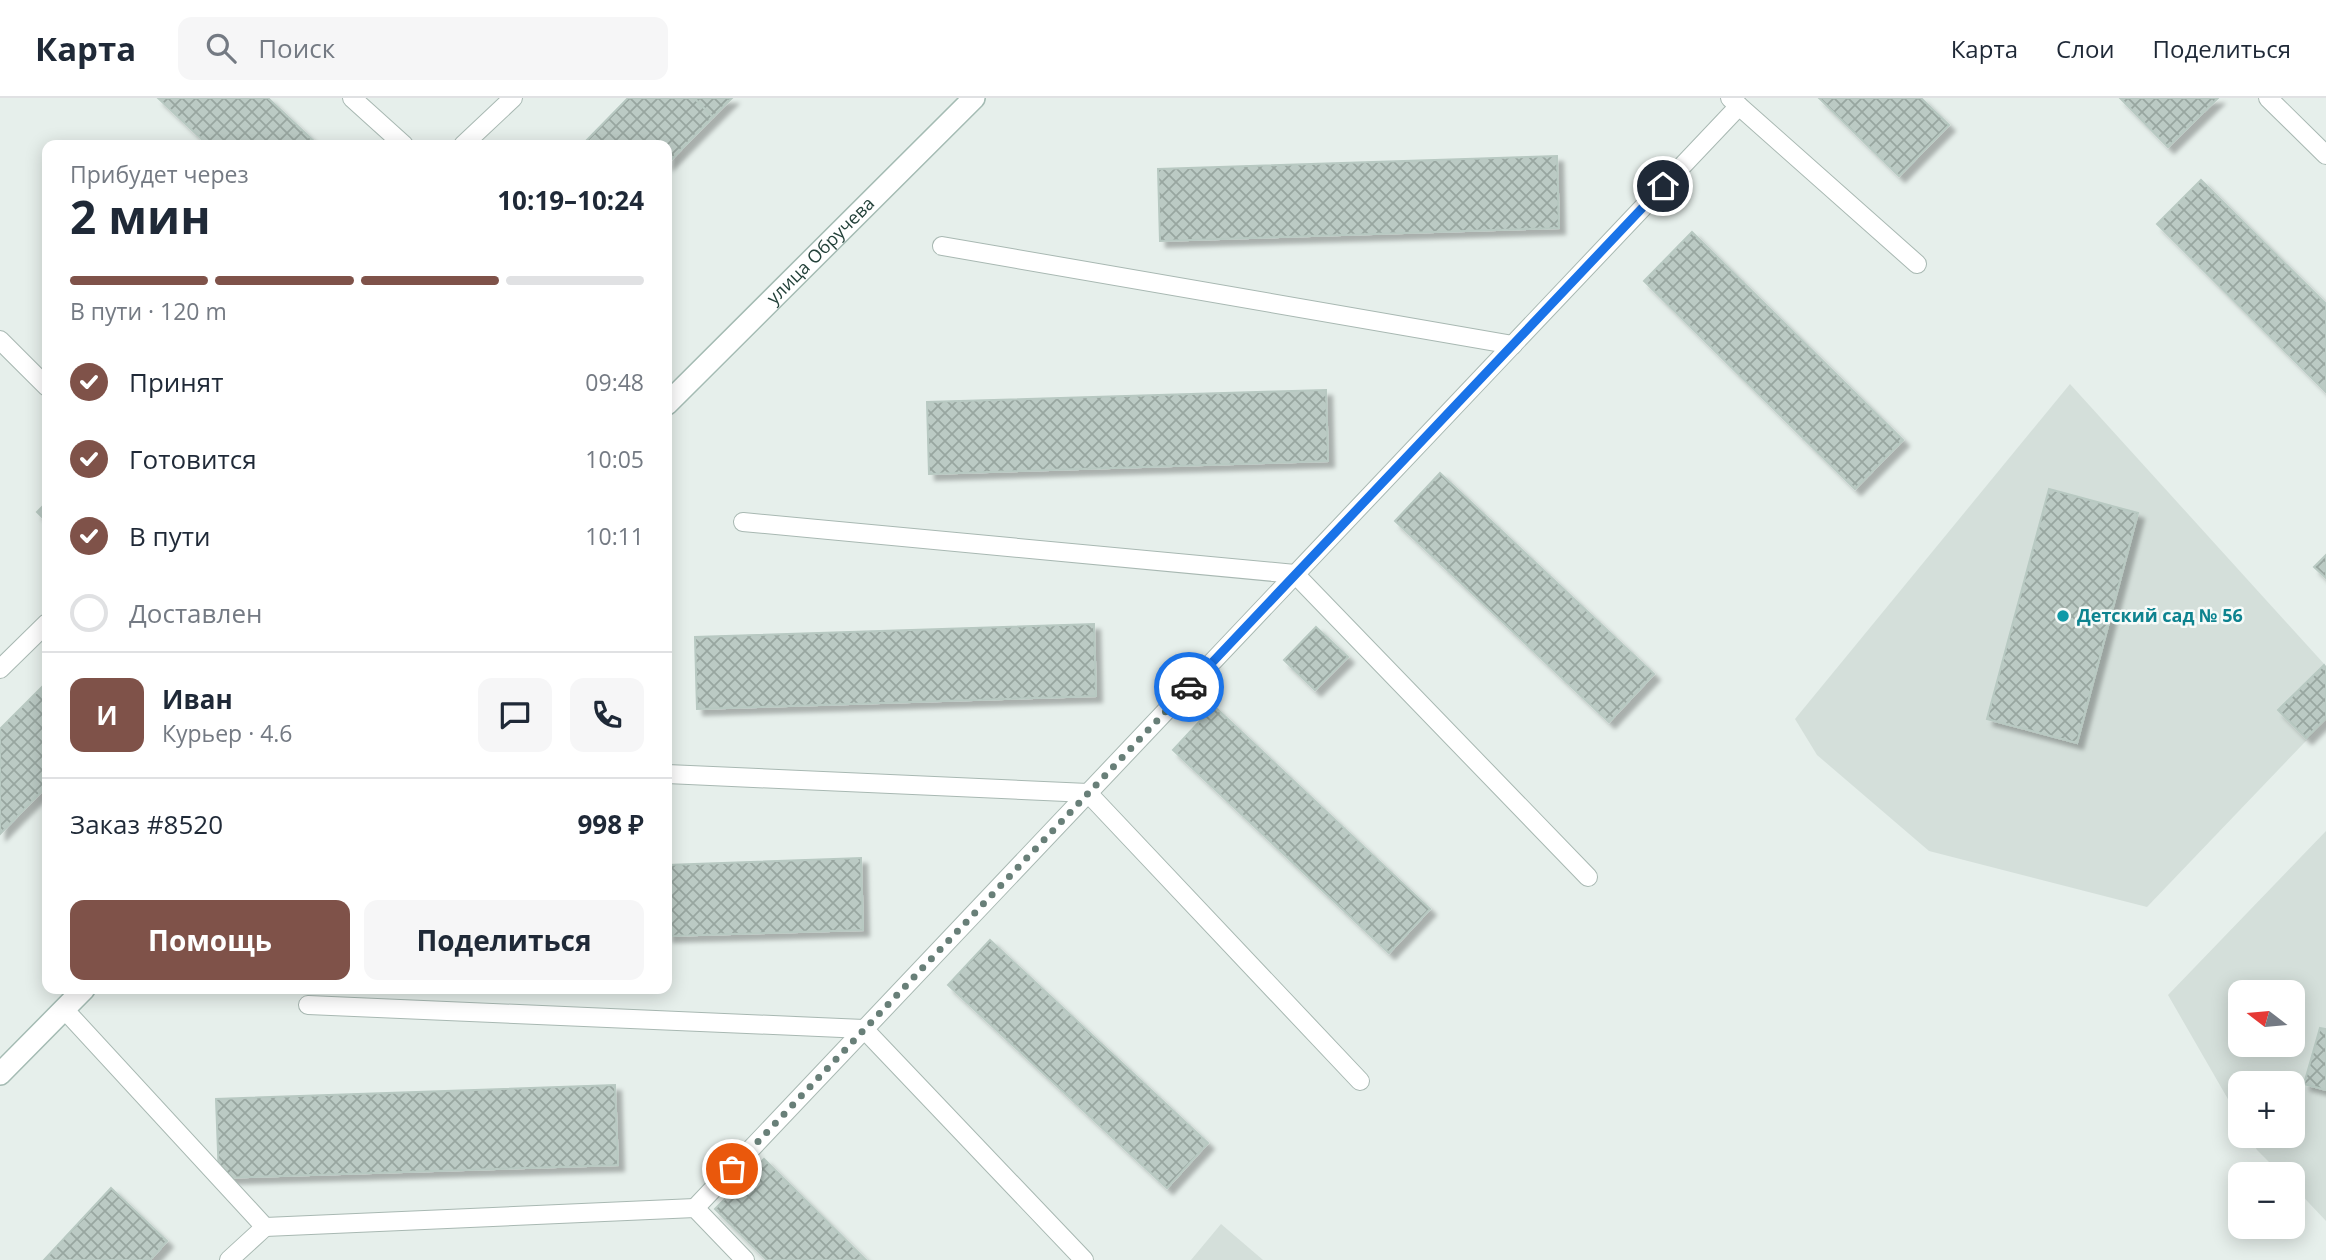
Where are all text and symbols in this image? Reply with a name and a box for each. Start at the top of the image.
search box [178,17,668,80]
text: Карта [35,26,136,71]
icon: search [202,29,240,67]
text: Поиск [258,30,335,66]
text: Карта [1951,32,2018,65]
text: Слои [2056,32,2115,65]
text: Поделиться [2153,32,2291,65]
pin [1633,156,1693,216]
text: Прибудет через [70,158,249,190]
icon: home [1644,167,1682,205]
text: 10:19–10:24 [497,182,644,218]
text: 2 мин [70,185,211,247]
street label: улица Обручева [761,191,879,309]
text: В пути · 120 m [70,295,227,327]
icon: check [70,363,108,401]
text: Принят [129,364,223,400]
text: 09:48 [585,366,644,398]
icon: check [70,440,108,478]
text: Готовится [129,441,257,477]
text: 10:05 [585,443,644,475]
icon: check [70,517,108,555]
text: В пути [129,518,210,554]
text: 10:11 [585,520,644,552]
text: Доставлен [129,595,262,631]
place label: Детский сад № 56 [2077,603,2243,627]
marker: Детский сад № 56 [2055,608,2071,624]
courier [1154,652,1224,722]
icon: car [1170,668,1208,706]
button: chat [478,678,552,752]
button: phone [570,678,644,752]
text: Иван [162,681,233,717]
text: И [96,697,118,733]
text: Курьер · 4.6 [162,717,293,749]
text: Заказ #8520 [70,806,223,842]
text: 998 ₽ [578,806,644,842]
button: Помощь [70,900,350,980]
button: Поделиться [364,900,644,980]
north arrow [2228,980,2305,1057]
map controls [2228,980,2305,1239]
button: + [2228,1071,2305,1148]
pin [702,1139,762,1199]
icon: bag [713,1150,751,1188]
button: − [2228,1162,2305,1239]

